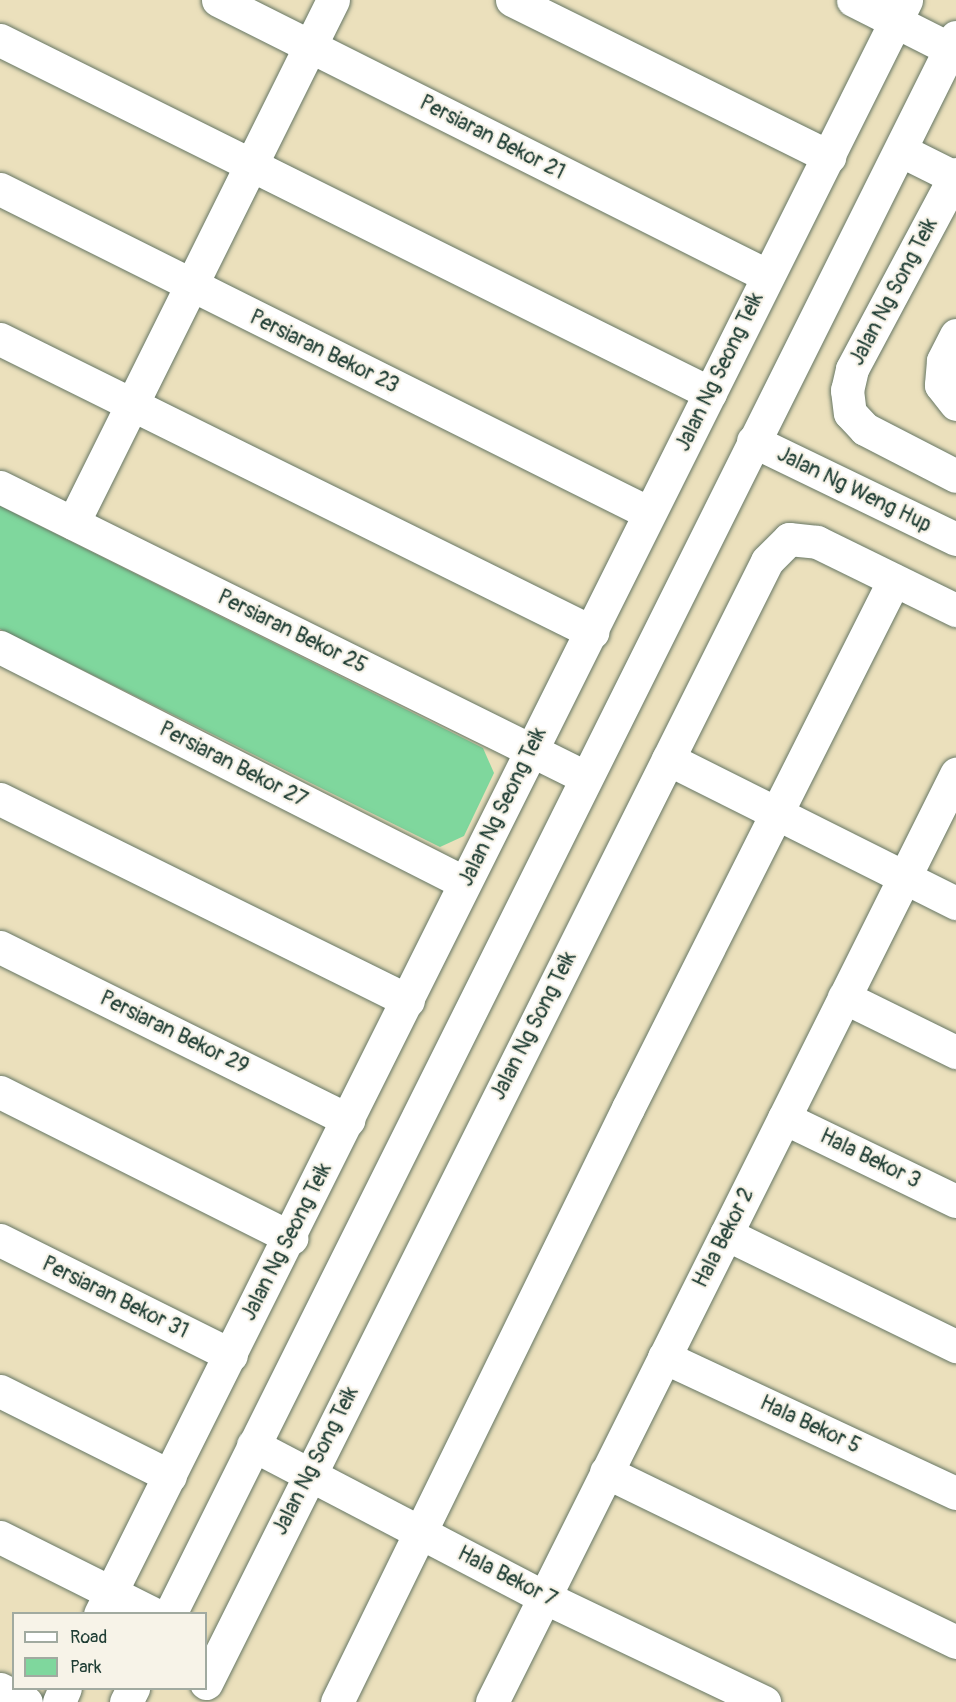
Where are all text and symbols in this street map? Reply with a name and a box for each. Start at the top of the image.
street label: Persiaran Bekor 21 [415,91,569,185]
street label: Jalan Ng Song Teik [845,214,943,370]
street label: Jalan Ng Seong Teik [671,288,769,456]
street label: Persiaran Bekor 23 [245,305,403,399]
street label: Jalan Ng Weng Hup [773,442,935,538]
street label: Persiaran Bekor 25 [213,585,371,679]
street label: Persiaran Bekor 27 [155,717,311,813]
street label: Jalan Ng Seong Teik [454,723,552,891]
street label: Jalan Ng Song Teik [486,948,582,1104]
street label: Persiaran Bekor 29 [96,986,252,1080]
street label: Hala Bekor 3 [816,1124,924,1194]
street label: Jalan Ng Seong Teik [236,1159,338,1325]
street label: Hala Bekor 2 [688,1184,760,1292]
street label: Persiaran Bekor 31 [38,1252,192,1344]
street label: Jalan Ng Song Teik [268,1383,364,1539]
street label: Hala Bekor 5 [756,1391,864,1459]
street label: Hala Bekor 7 [453,1541,561,1613]
legend [12,1612,207,1690]
text: Road [70,1626,107,1649]
text: Park [70,1656,102,1679]

